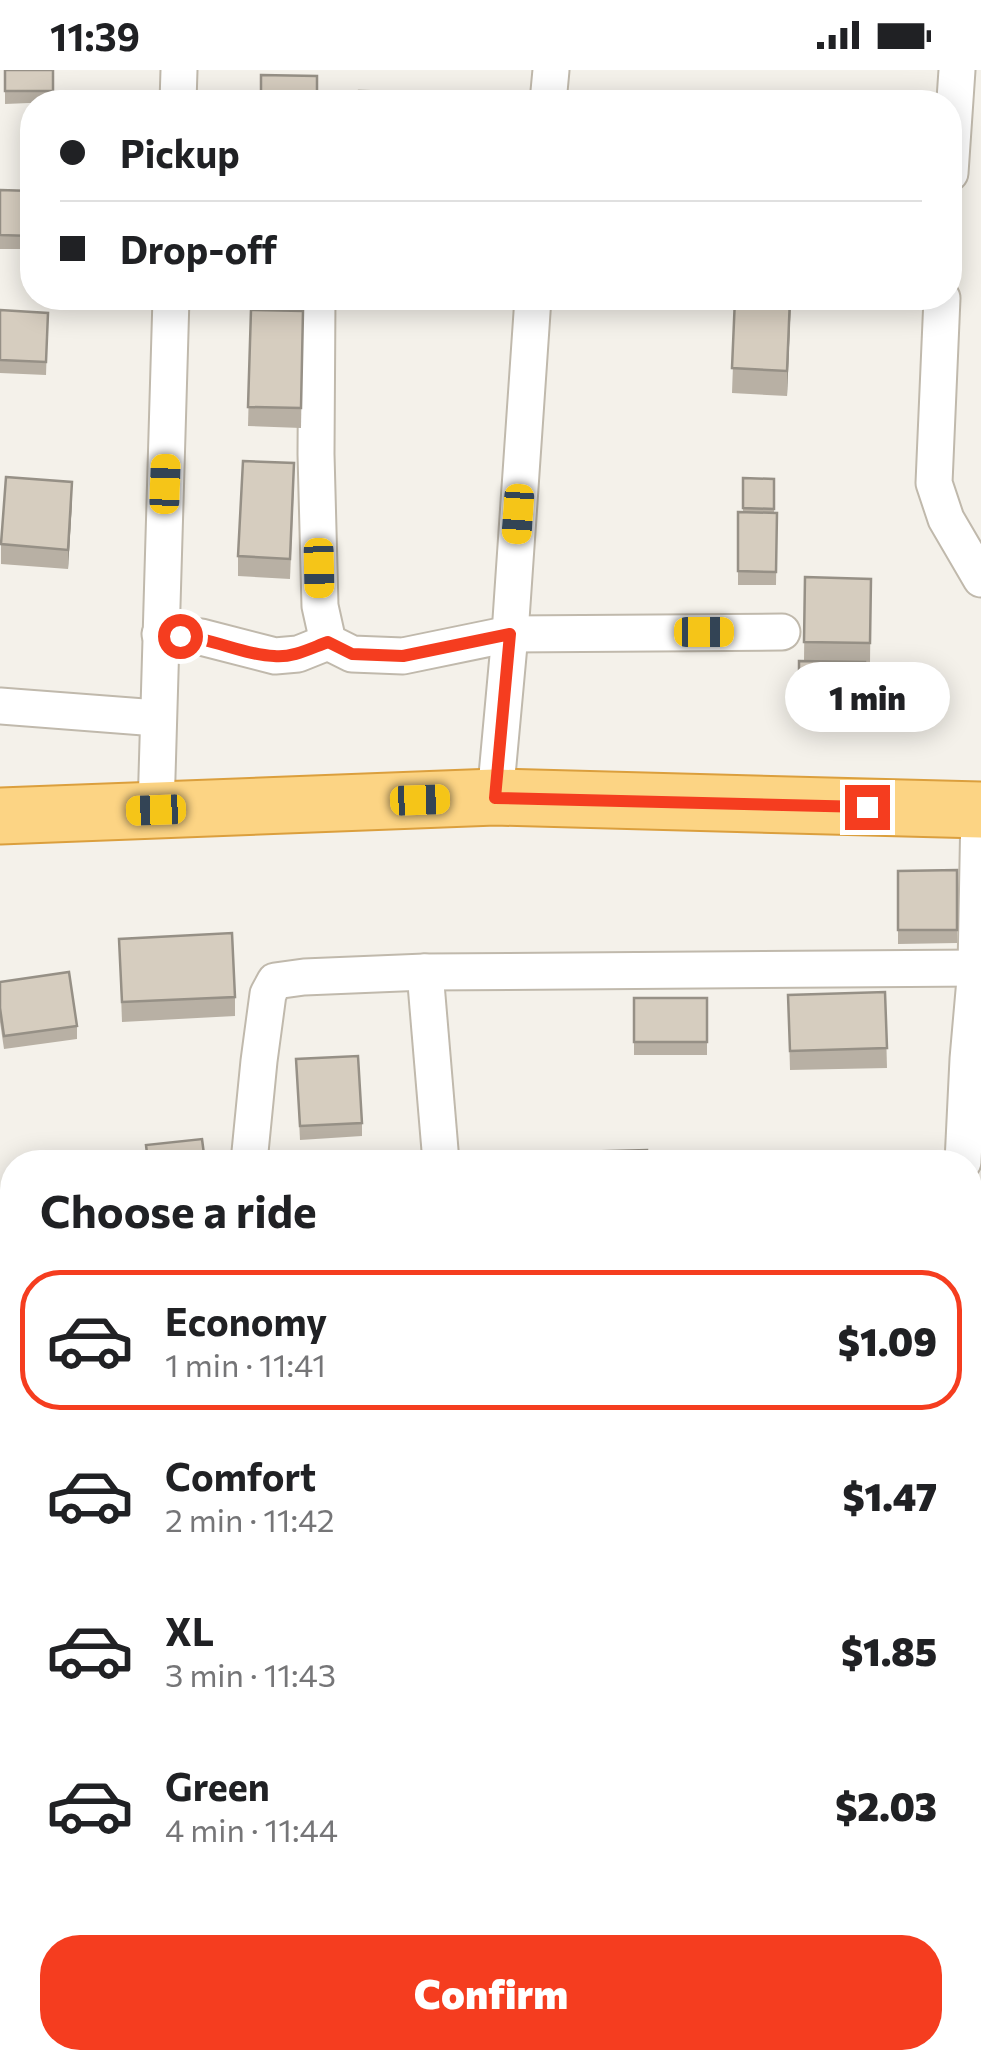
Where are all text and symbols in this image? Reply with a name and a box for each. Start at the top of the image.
text: 11:39 [50,12,140,59]
text: Pickup [120,129,240,176]
text: Drop-off [120,225,277,272]
car [149,453,181,515]
car [501,483,535,545]
car [303,538,335,598]
route start [158,614,203,659]
car [674,617,734,647]
callout: 1 min [784,662,950,732]
text: 1 min [829,677,906,717]
car [389,784,451,816]
route end [845,785,890,830]
car [125,794,187,826]
text: Choose a ride [40,1182,317,1237]
icon: car [45,1295,135,1385]
text: Economy [165,1297,327,1344]
text: $1.09 [838,1317,937,1364]
text: 1 min · 11:41 [165,1344,326,1384]
icon: car [45,1450,135,1540]
text: Comfort [165,1452,316,1499]
text: $1.47 [842,1472,937,1519]
text: 2 min · 11:42 [165,1499,335,1539]
icon: car [45,1605,135,1695]
text: XL [165,1607,214,1654]
text: $1.85 [841,1627,937,1674]
text: 3 min · 11:43 [165,1654,336,1694]
icon: car [45,1760,135,1850]
text: Green [165,1762,270,1809]
text: $2.03 [835,1782,937,1829]
text: 4 min · 11:44 [165,1809,338,1849]
button: Confirm [40,1935,942,2050]

